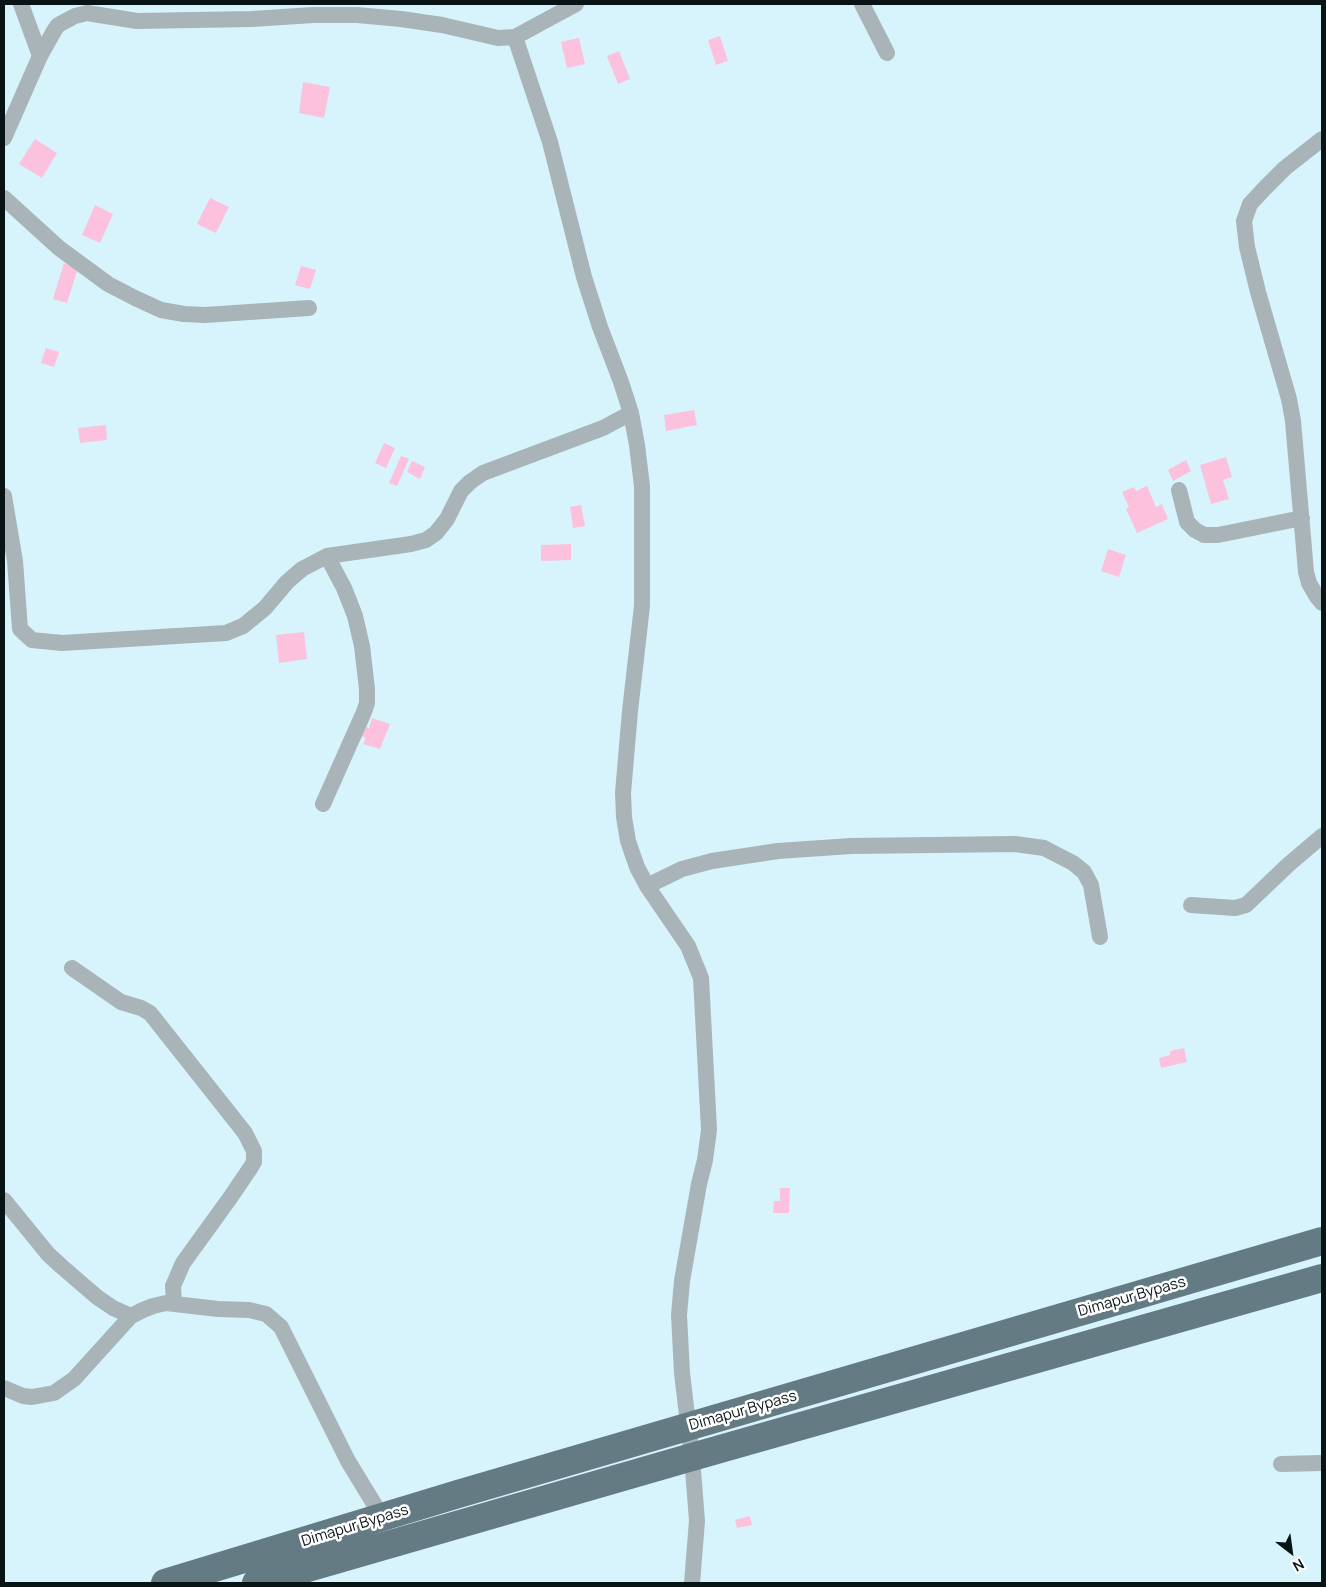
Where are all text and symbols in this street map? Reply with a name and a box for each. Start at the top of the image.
street label: Dimapur Bypass [1076,1273,1188,1321]
street label: Dimapur Bypass [687,1387,799,1435]
street label: Dimapur Bypass [299,1501,411,1551]
north arrow [1266,1527,1316,1577]
text: N [1290,1555,1308,1576]

